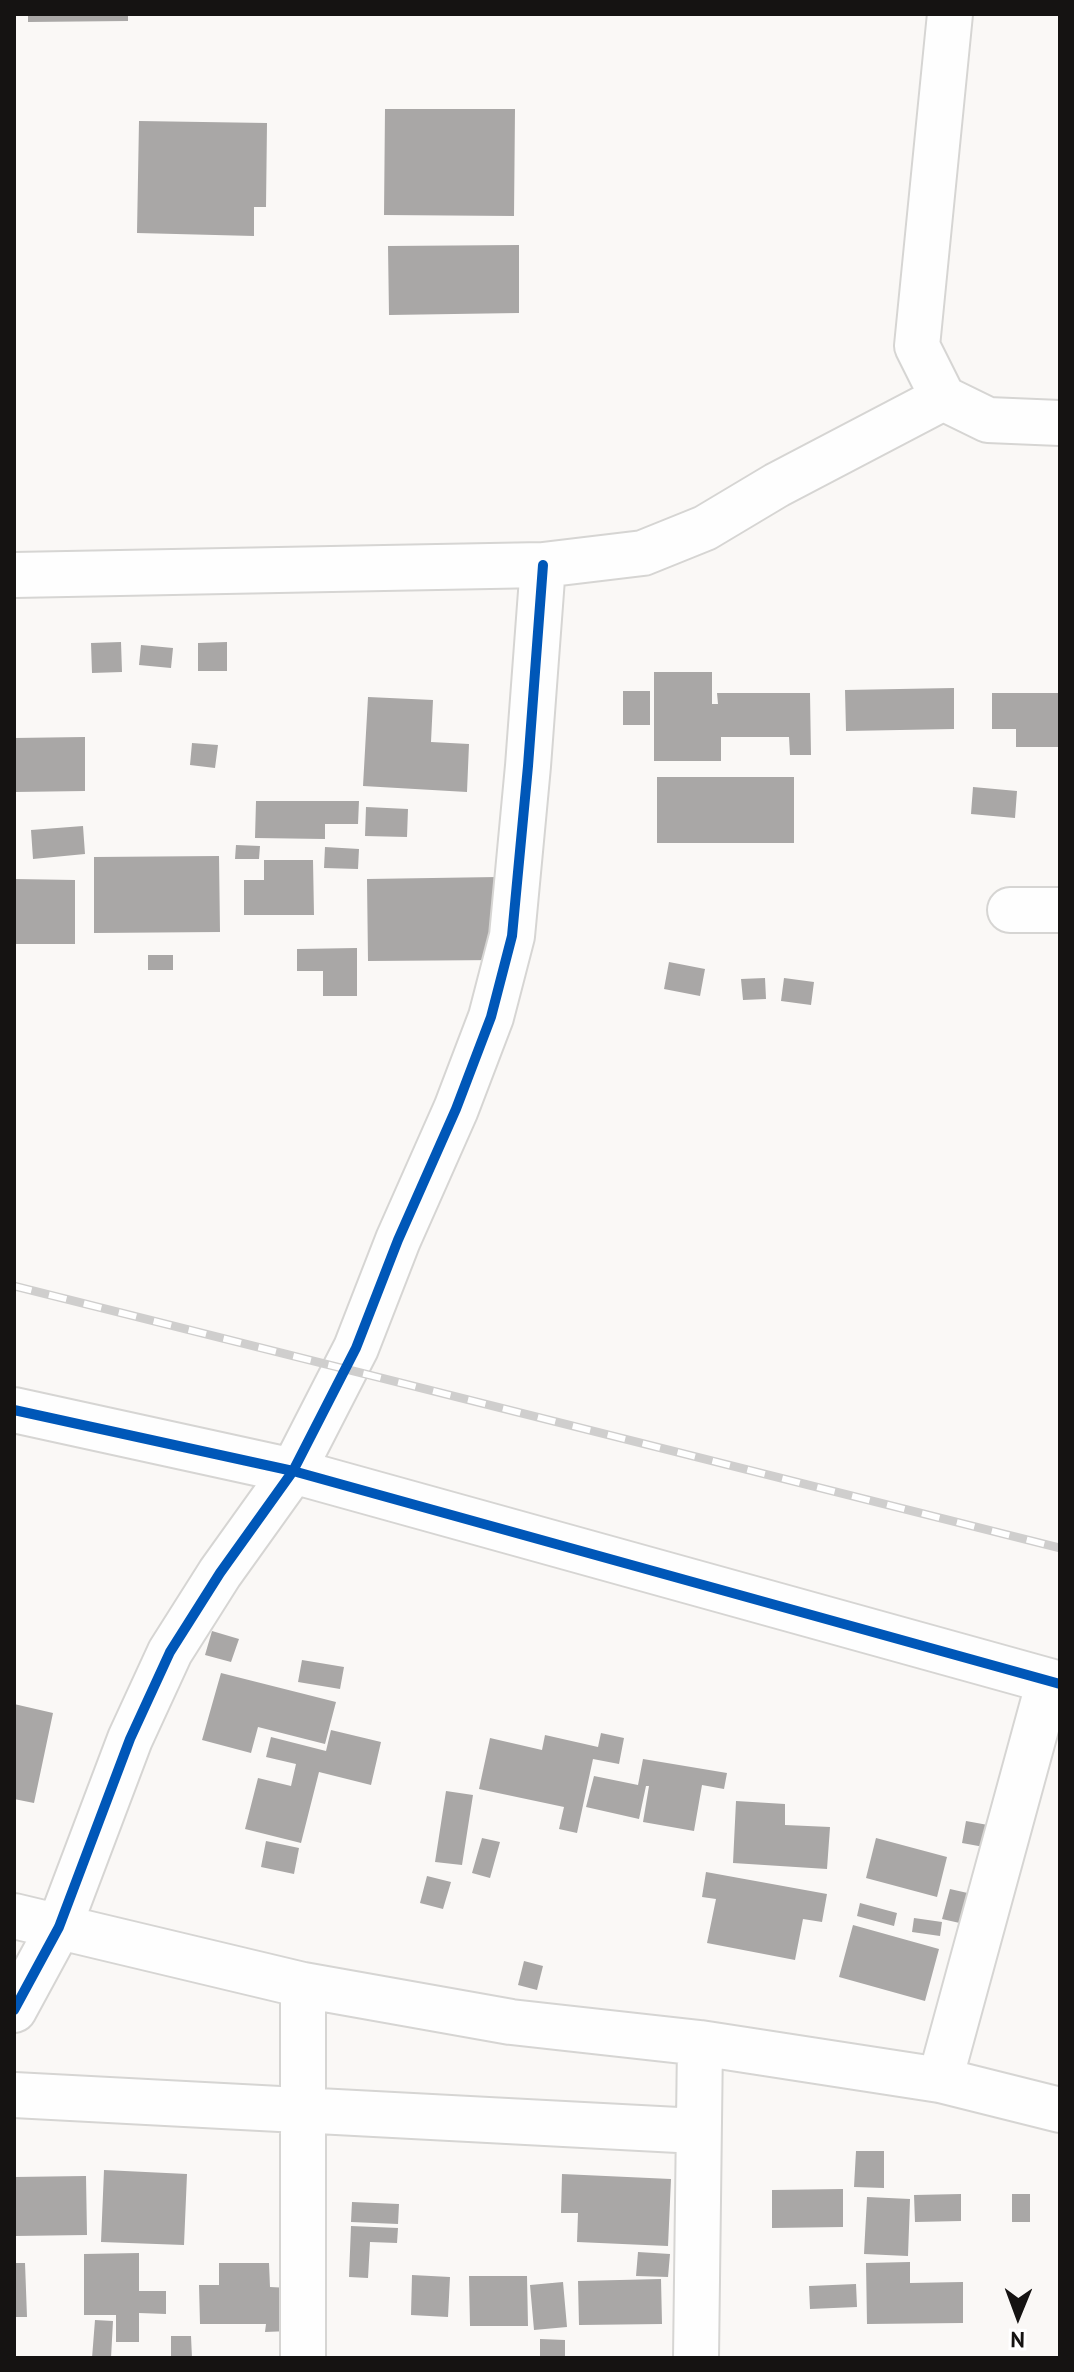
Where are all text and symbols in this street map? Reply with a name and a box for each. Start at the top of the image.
north arrow [978,2276,1058,2356]
text: N [1010,2326,1025,2354]

